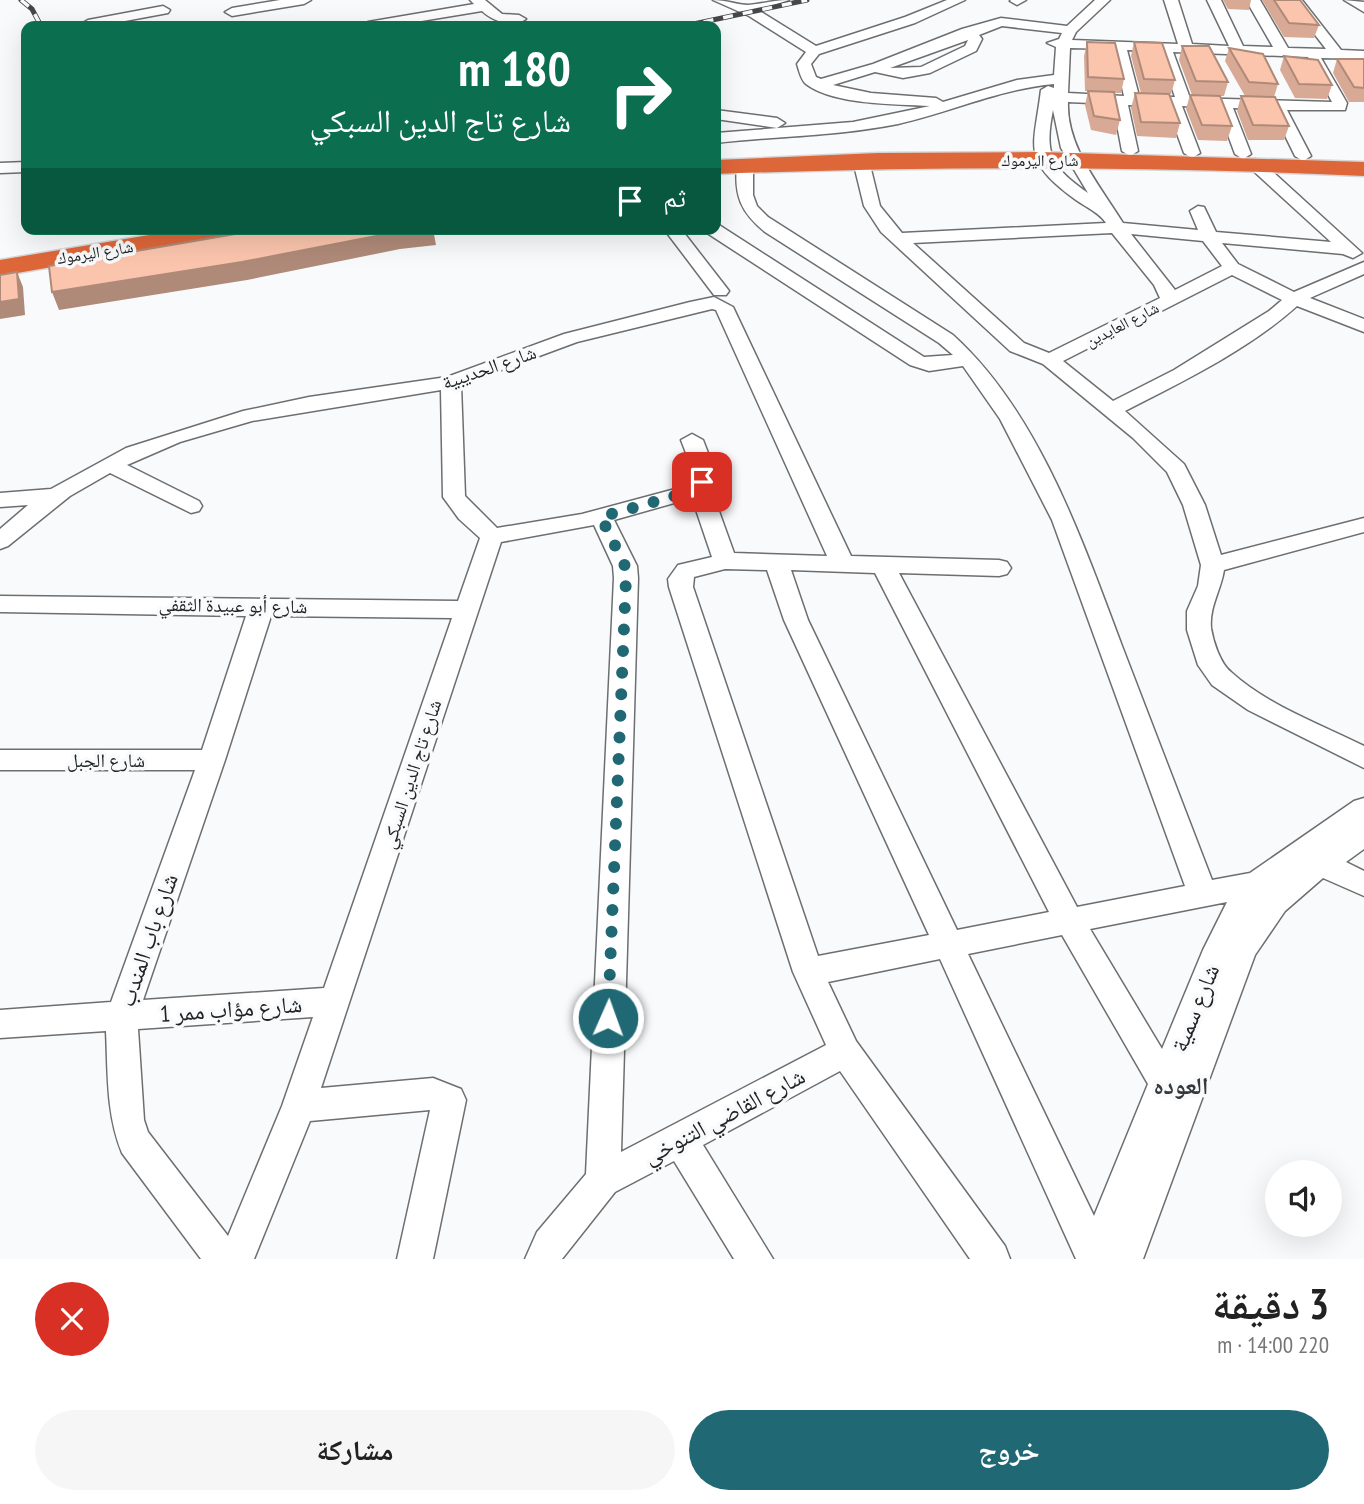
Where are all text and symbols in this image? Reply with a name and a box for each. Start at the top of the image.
text: 180 m [458,36,571,100]
icon: right [595,49,686,140]
text: شارع تاج الدين السبكي [309,99,571,141]
street label: شارع اليرموك [1002,150,1078,171]
text: ثم [663,181,686,214]
icon: arrive [611,182,649,220]
street label: شارع اليرموك [55,236,135,269]
street label: شارع العايدين [1082,297,1162,352]
street label: شارع الحديبية [439,340,539,394]
pin [672,452,732,512]
icon: arrive [683,463,721,501]
street label: شارع أبو عبيدة الثقفي [158,592,308,622]
street label: شارع تاج الدين السبكي [376,696,450,853]
street label: شارع الجبل [67,748,145,772]
street label: شارع باب المندب [111,870,185,1010]
street label: شارع سمية [1164,960,1226,1056]
position arrow [571,981,645,1055]
street label: شارع مؤاب ممر 1 [159,989,303,1029]
street label: شارع القاضي التنوخي [638,1061,812,1175]
district label: العوده [1153,1070,1209,1101]
map controls [1265,1160,1342,1237]
button: sound [1265,1160,1342,1237]
text: 3 دقيقة [1212,1276,1329,1331]
button: close [35,1282,109,1356]
text: 220 m · 14:00 [1217,1330,1329,1359]
button: مشاركة [35,1410,675,1490]
button: خروج [689,1410,1329,1490]

